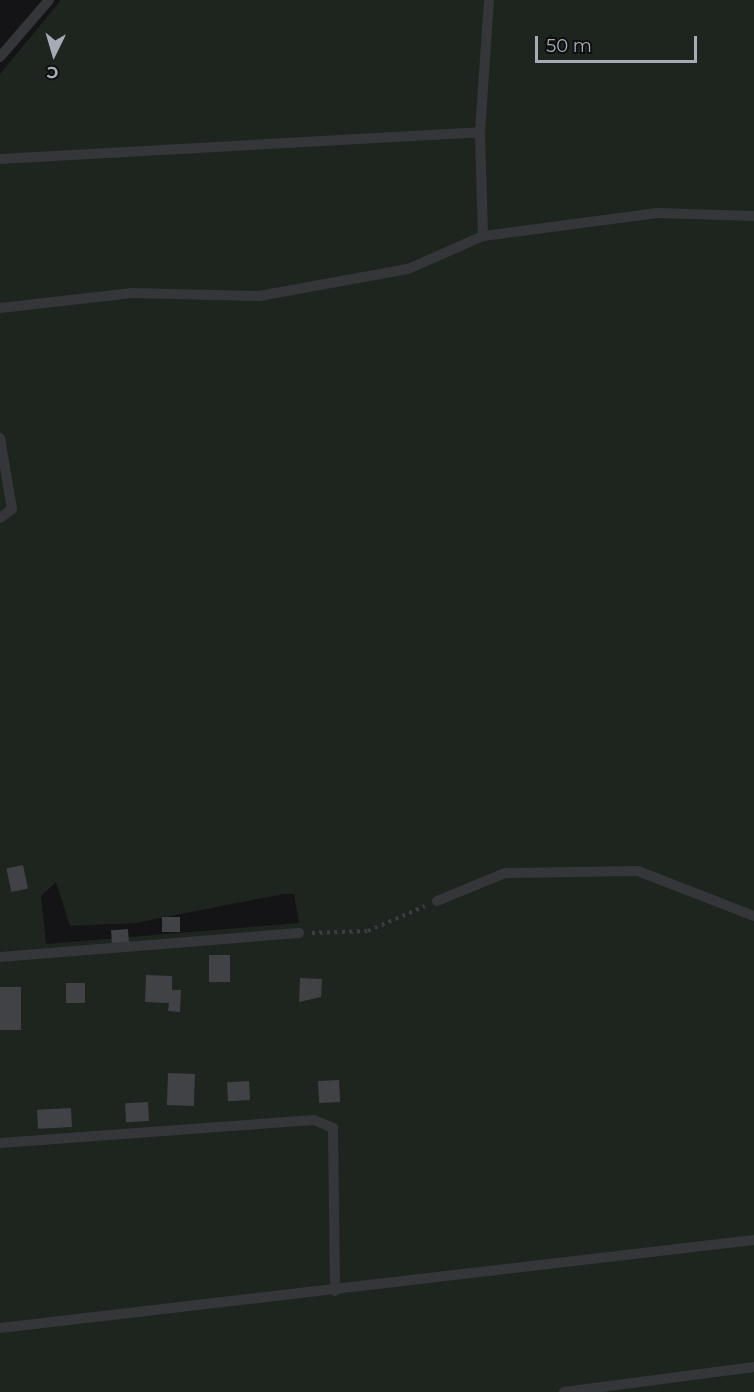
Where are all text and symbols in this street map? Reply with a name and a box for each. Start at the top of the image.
north arrow [24,24,84,84]
scale bar [538,24,700,62]
text: 50 m [546,35,592,57]
text: С [46,62,59,82]

